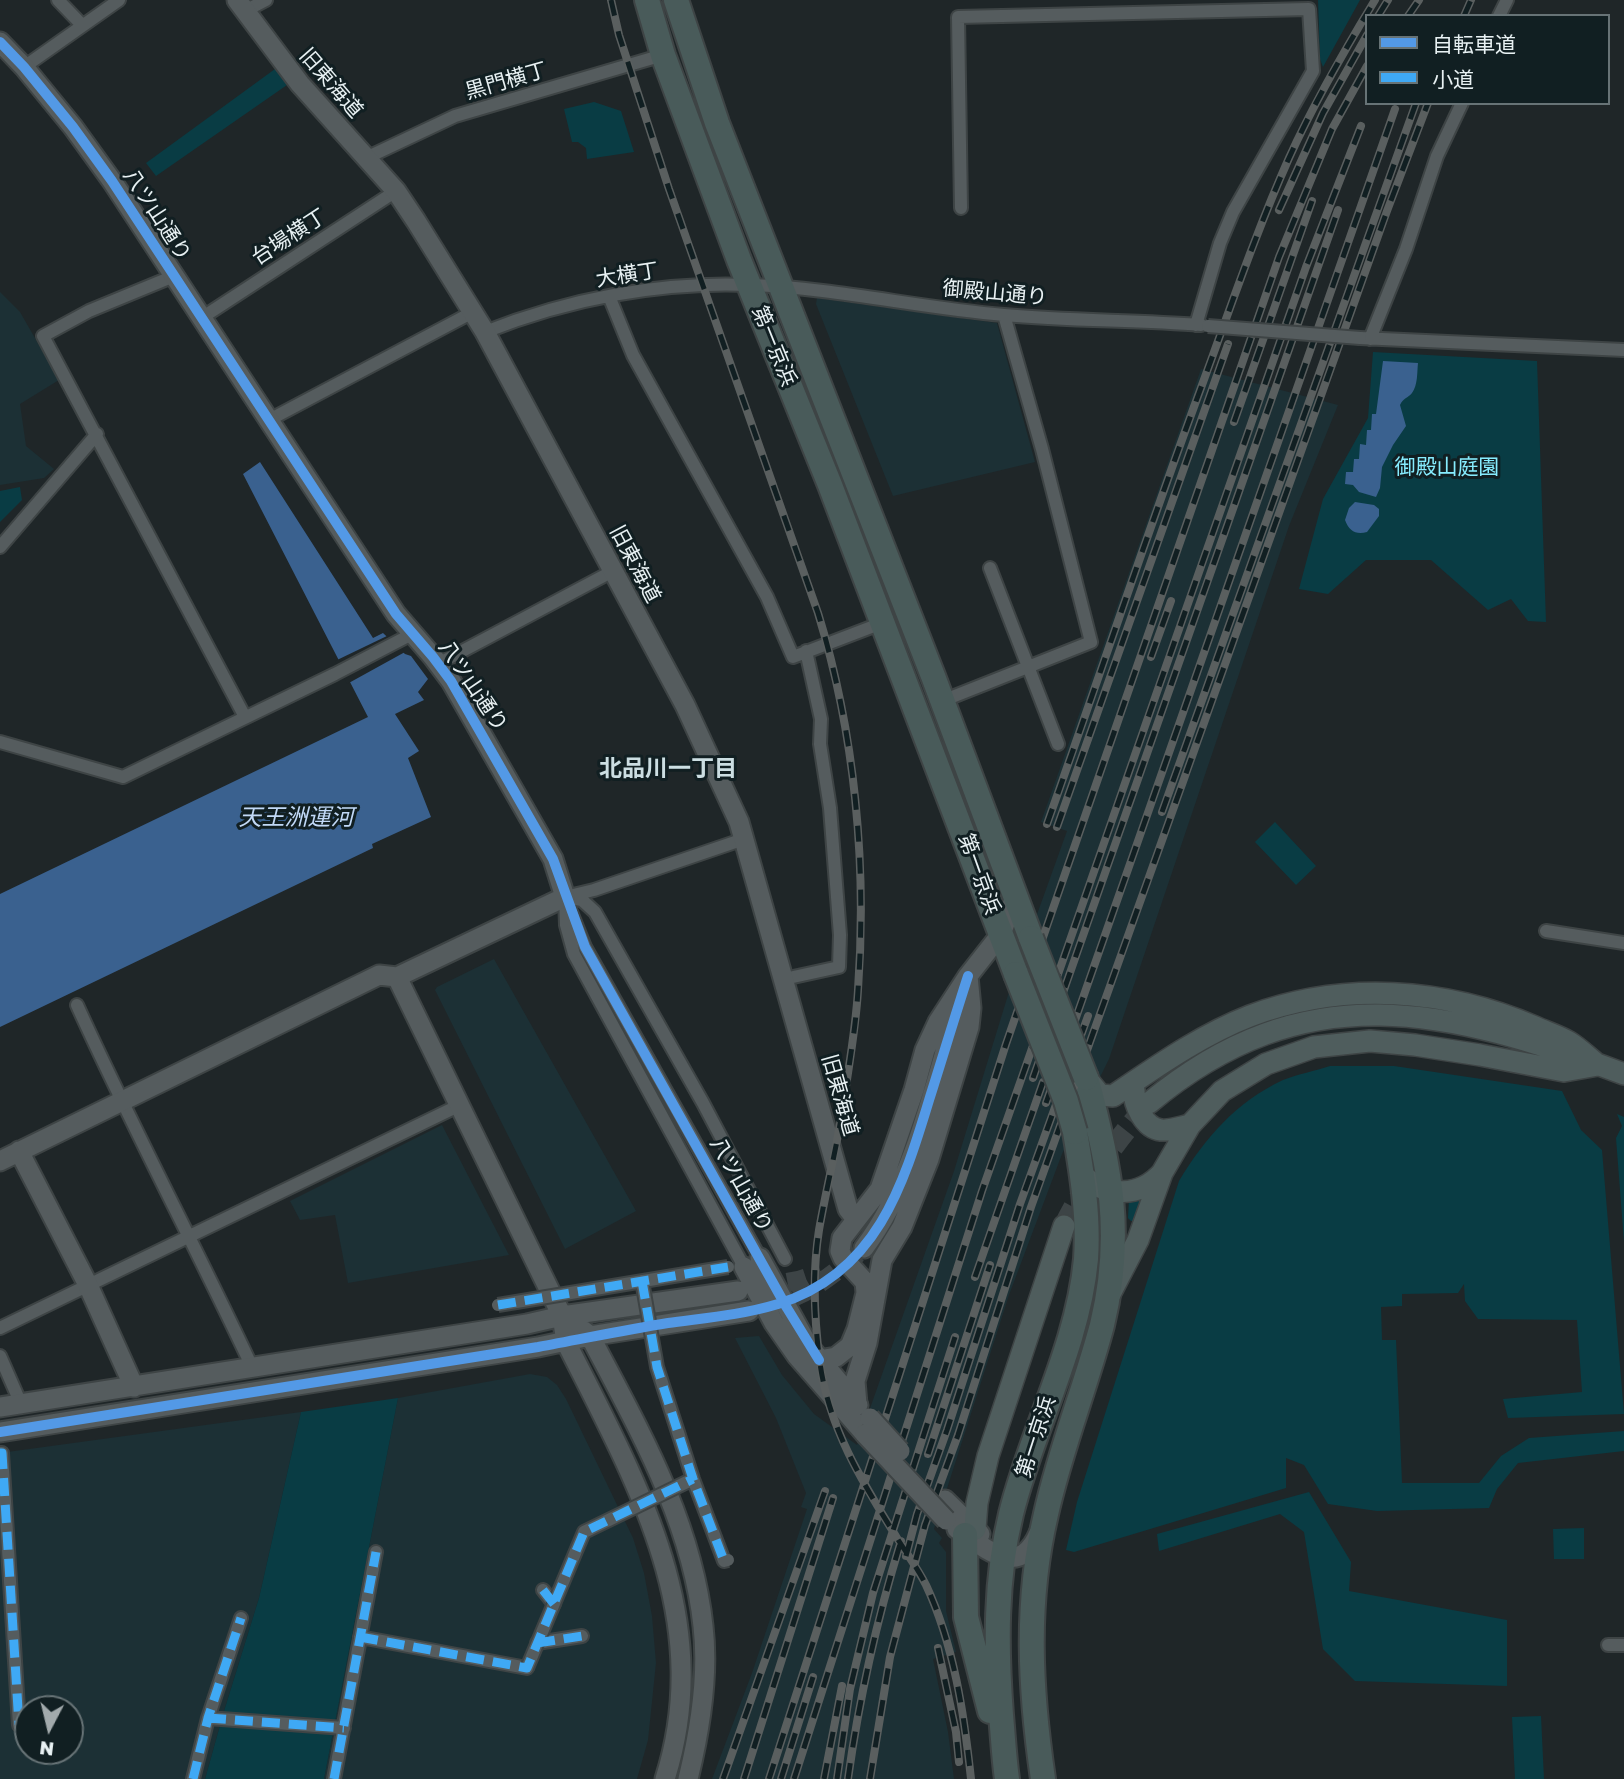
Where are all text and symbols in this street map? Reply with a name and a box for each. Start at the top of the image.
legend [1365,14,1610,105]
text: 自転車道 [1432,31,1516,57]
street label: 旧東海道 [294,43,368,123]
street label: 黒門横丁 [462,57,550,105]
text: 小道 [1432,66,1474,92]
street label: 八ツ山通り [118,164,196,266]
street label: 台場横丁 [247,204,331,270]
street label: 大横丁 [594,258,660,292]
street label: 御殿山通り [942,276,1048,310]
street label: 第一京浜 [747,302,801,390]
park label: 御殿山庭園 [1395,454,1499,480]
street label: 旧東海道 [604,521,666,607]
street label: 八ツ山通り [433,635,513,737]
district label: 北品川一丁目 [599,755,737,783]
water label: 天王洲運河 [239,804,353,832]
street label: 第一京浜 [953,830,1005,918]
street label: 旧東海道 [816,1051,864,1139]
street label: 八ツ山通り [705,1133,777,1237]
street label: 第一京浜 [1011,1393,1061,1481]
north arrow [14,1695,84,1765]
text: N [38,1737,55,1762]

